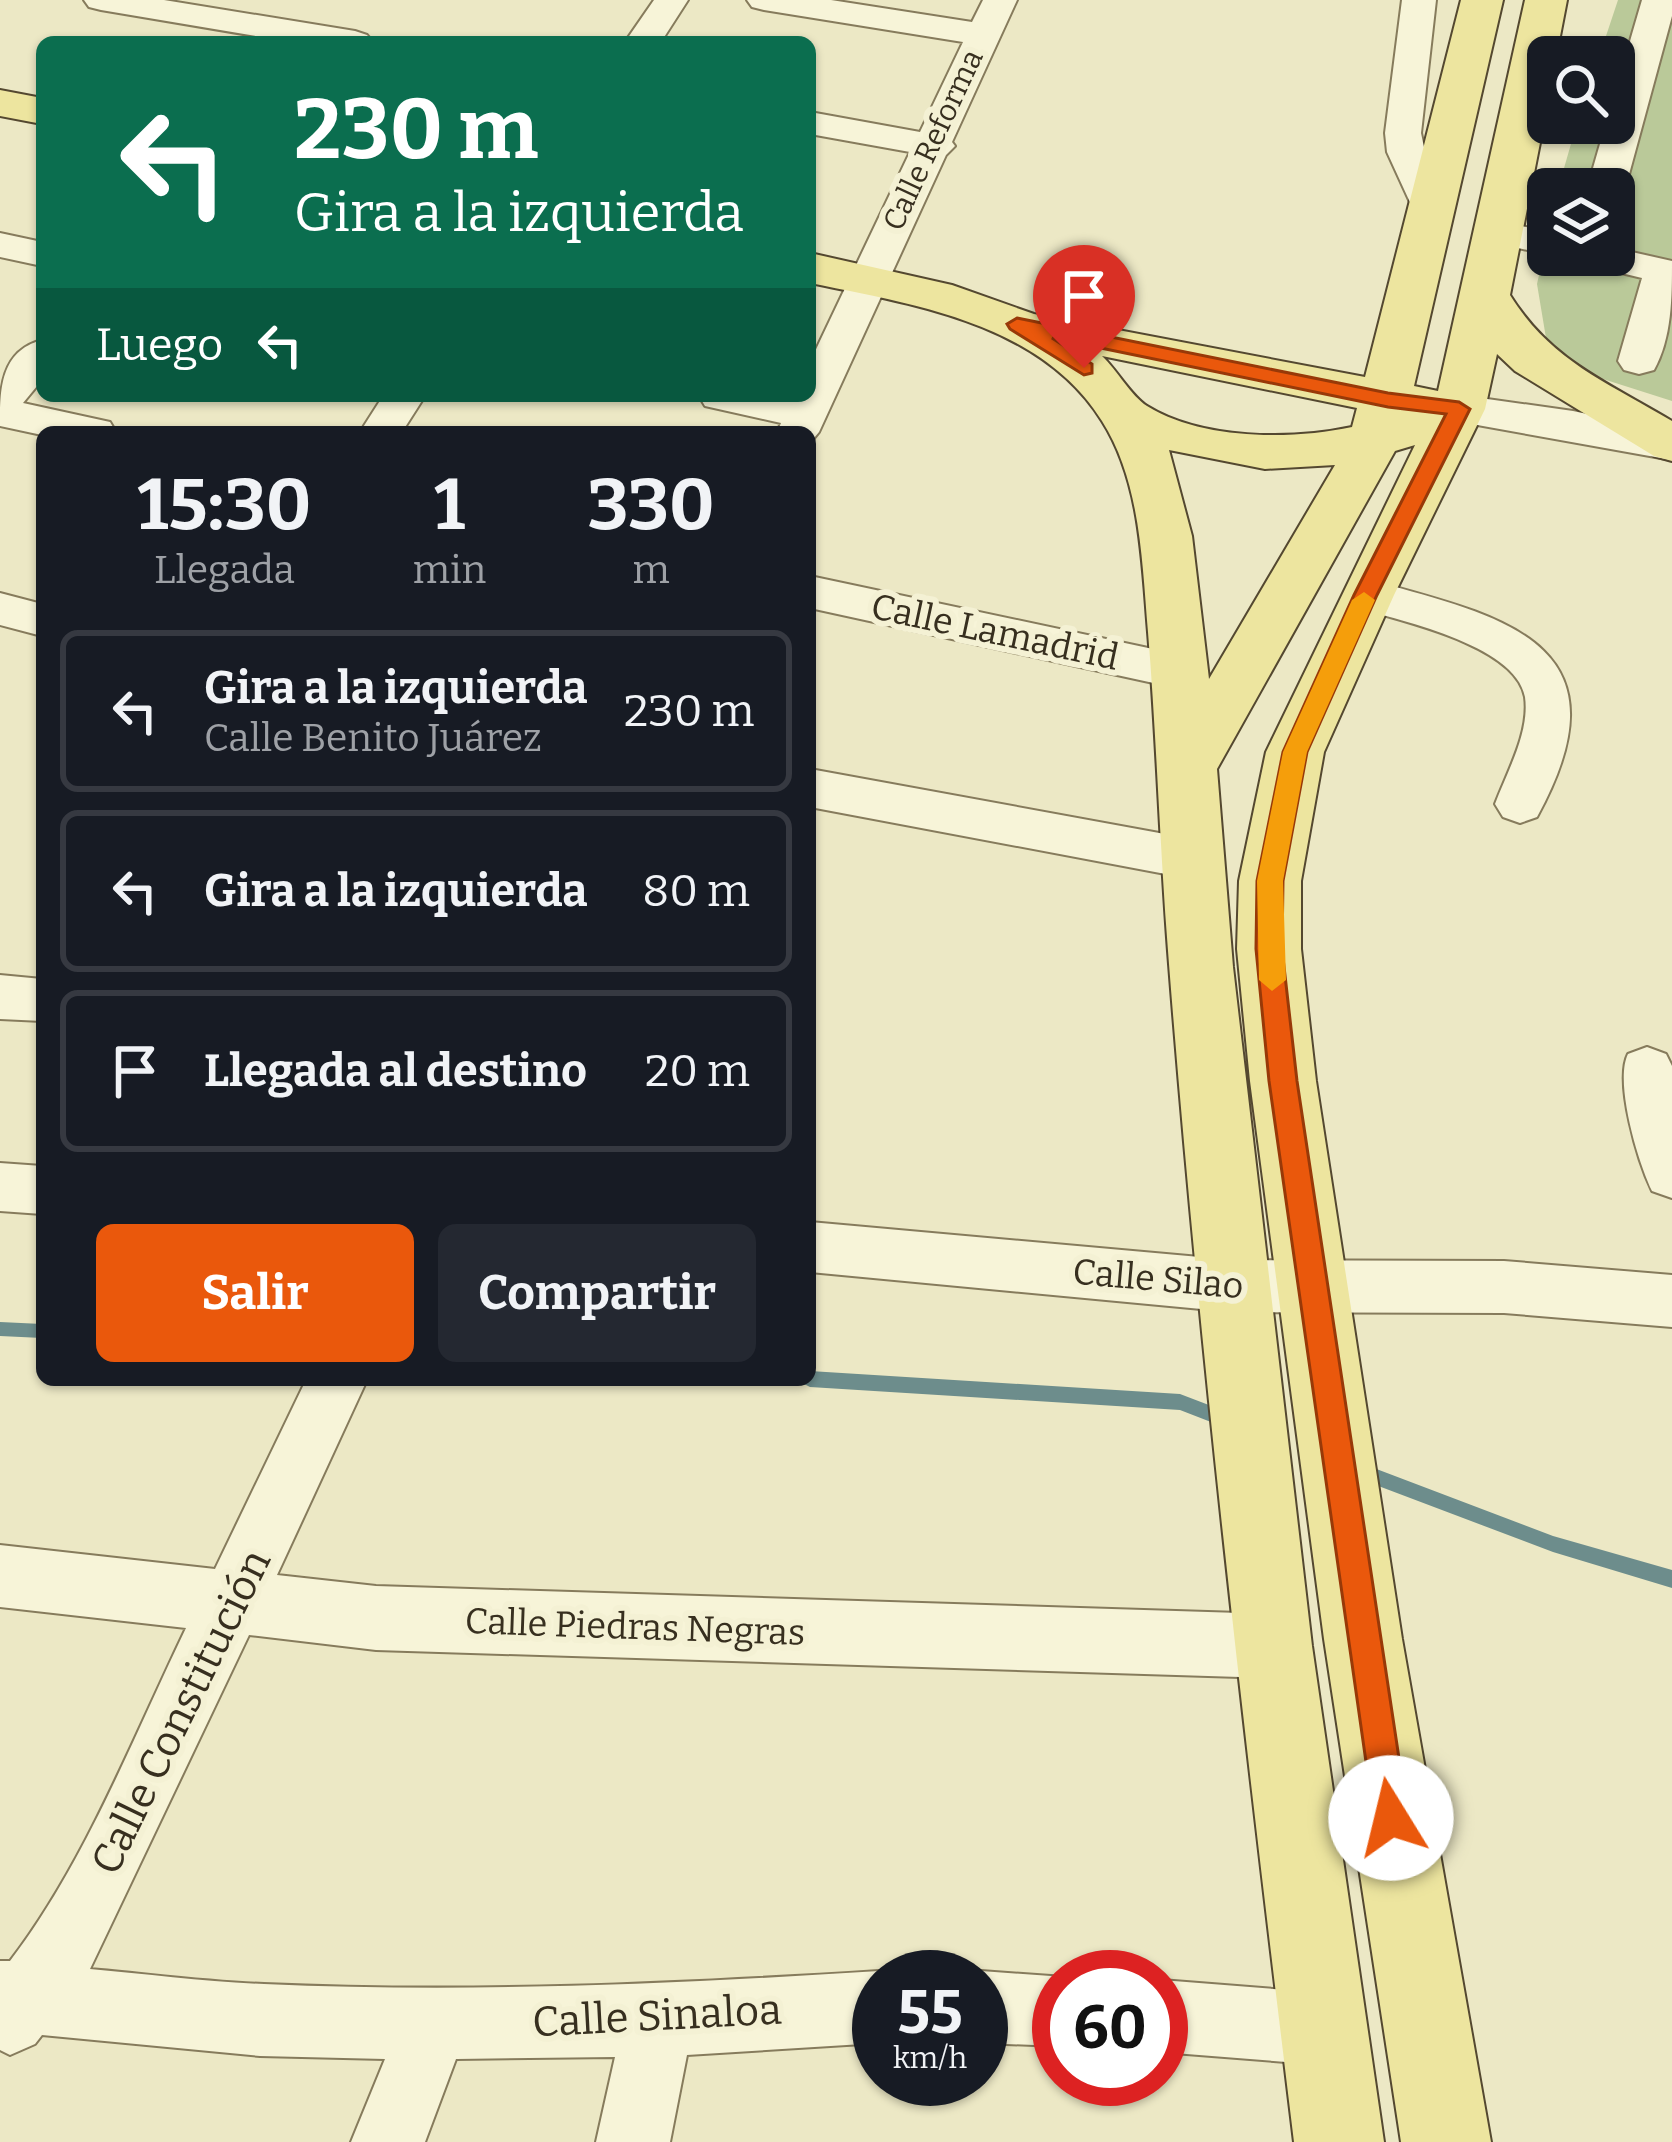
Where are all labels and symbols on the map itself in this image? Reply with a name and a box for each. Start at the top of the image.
street label: Calle Reforma [875,44,991,236]
pin [1033,245,1135,368]
street label: Calle Lamadrid [867,584,1123,680]
street label: Calle Silao [1071,1250,1245,1308]
street label: Calle Constitución [81,1542,281,1882]
street label: Calle Piedras Negras [464,1599,806,1655]
position arrow [1328,1755,1454,1881]
speed limit sign: 60 [1032,1950,1188,2106]
street label: Calle Sinaloa [531,1984,783,2048]

